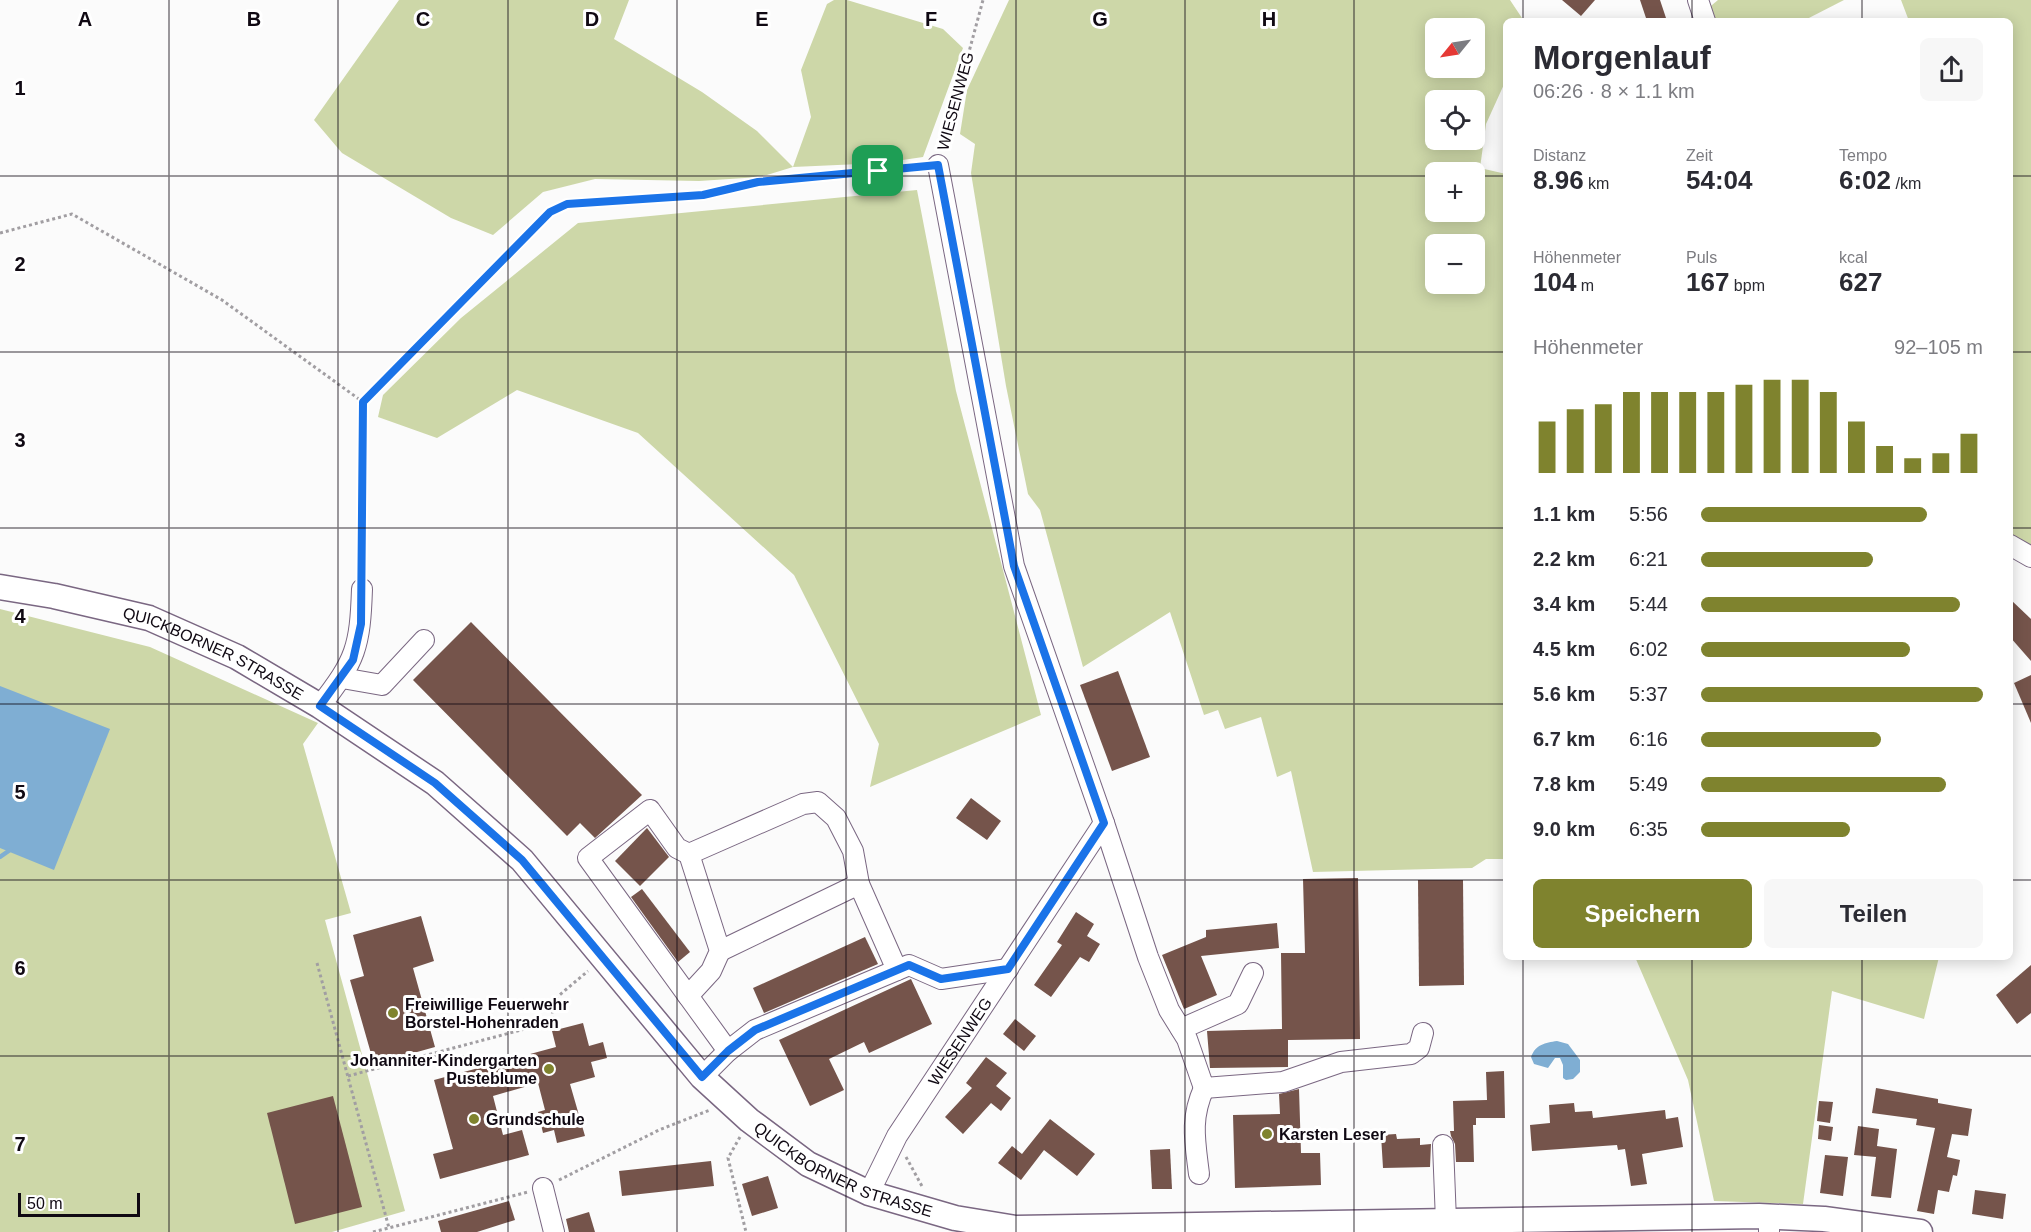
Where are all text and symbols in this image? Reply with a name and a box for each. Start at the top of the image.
text: A [78,8,92,30]
text: B [247,8,261,30]
text: C [416,8,430,30]
text: D [585,8,599,30]
text: E [755,8,769,30]
text: F [925,8,937,30]
text: G [1092,8,1108,30]
text: H [1262,8,1276,30]
north arrow [1425,18,1485,78]
map controls [1425,18,1485,294]
button: share [1920,38,1983,101]
text: Morgenlauf [1533,39,1711,76]
street label: WIESENWEG [934,50,977,152]
text: 1 [14,77,26,99]
text: 06:26 · 8 × 1.1 km [1533,80,1695,102]
button: locate [1425,90,1485,150]
pin [852,145,903,196]
text: Distanz [1533,147,1586,164]
text: Zeit [1686,147,1713,164]
text: Tempo [1839,147,1887,164]
icon: arrive [861,154,894,187]
button: + [1425,162,1485,222]
text: 8.96 [1533,165,1584,195]
text: 54:04 [1686,165,1753,195]
text: 6:02 [1839,165,1891,195]
text: km [1584,175,1609,192]
text: /km [1891,175,1921,192]
button: − [1425,234,1485,294]
text: Höhenmeter [1533,249,1621,266]
text: Puls [1686,249,1717,266]
text: kcal [1839,249,1867,266]
text: 2 [14,253,26,275]
text: 104 [1533,267,1576,297]
text: 167 [1686,267,1729,297]
text: 627 [1839,267,1882,297]
text: m [1576,277,1594,294]
text: bpm [1729,277,1765,294]
text: Höhenmeter [1533,336,1643,358]
text: 92–105 m [1894,336,1983,358]
text: 3 [14,429,26,451]
text: 1.1 km [1533,503,1595,525]
text: 5:56 [1629,503,1668,525]
text: 2.2 km [1533,548,1595,570]
text: 6:21 [1629,548,1668,570]
text: 3.4 km [1533,593,1595,615]
text: 5:44 [1629,593,1668,615]
street label: QUICKBORNER STRASSE [121,604,306,703]
text: 4 [14,605,26,627]
text: 4.5 km [1533,638,1595,660]
text: 6:02 [1629,638,1668,660]
text: 5.6 km [1533,683,1595,705]
text: 5:37 [1629,683,1668,705]
text: 6.7 km [1533,728,1595,750]
text: 6:16 [1629,728,1668,750]
text: 7.8 km [1533,773,1595,795]
text: 5:49 [1629,773,1668,795]
text: 5 [14,781,26,803]
text: 9.0 km [1533,818,1595,840]
text: 6:35 [1629,818,1668,840]
button: Speichern [1533,879,1752,948]
button: Teilen [1764,879,1983,948]
text: 6 [14,957,26,979]
street label: WIESENWEG [925,995,995,1089]
place label: Freiwillige Feuerwehr Borstel-Hohenraden [405,996,569,1031]
marker: Freiwillige Feuerwehr Borstel-Hohenraden [386,1006,400,1020]
place label: Johanniter-Kindergarten Pusteblume [350,1052,537,1087]
marker: Johanniter-Kindergarten Pusteblume [542,1062,556,1076]
place label: Grundschule [486,1111,585,1128]
marker: Grundschule [467,1112,481,1126]
street label: QUICKBORNER STRASSE [751,1119,935,1220]
place label: Karsten Leser [1279,1126,1386,1143]
marker: Karsten Leser [1260,1127,1274,1141]
text: 7 [14,1133,26,1155]
scale bar [18,1190,140,1218]
text: 50 m [27,1195,63,1212]

